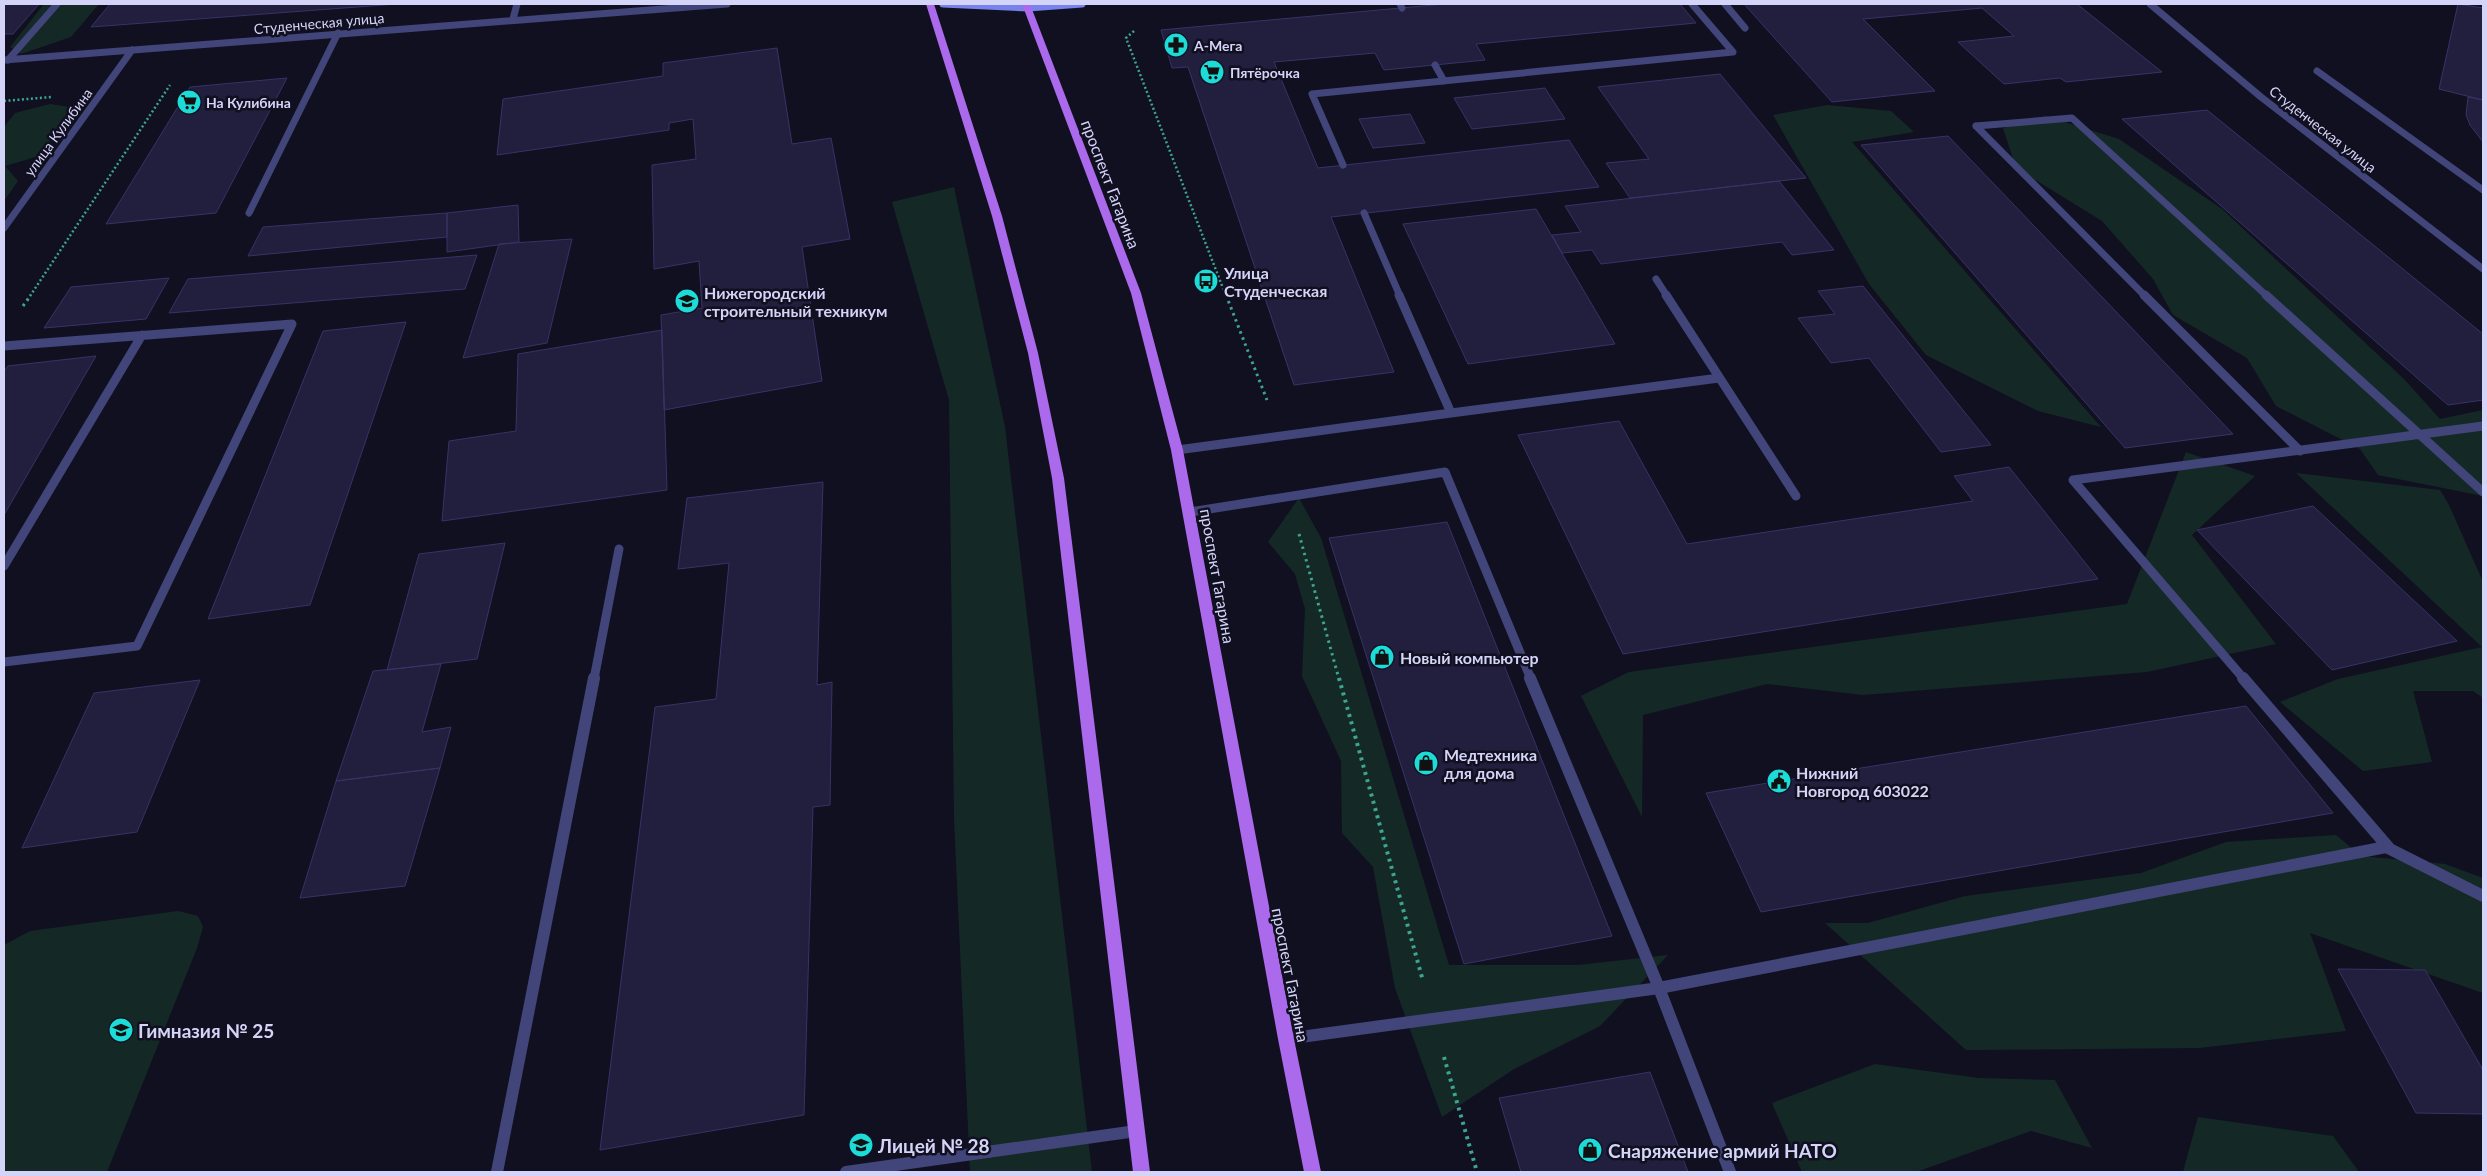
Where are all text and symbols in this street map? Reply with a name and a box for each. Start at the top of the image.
street label: Студенческая улица [253,9,385,37]
pharmacy icon: А-Мега [1163,32,1189,58]
place label: А-Мега [1193,37,1242,54]
supermarket icon: Пятёрочка [1199,59,1225,85]
place label: Пятёрочка [1230,64,1300,81]
street label: Студенческая улица [2266,82,2380,176]
street label: улица Кулибина [20,85,96,179]
supermarket icon: На Кулибина [176,89,202,115]
place label: На Кулибина [206,94,291,111]
street label: проспект Гагарина [1078,117,1144,251]
place label: Улица Студенческая [1223,263,1327,300]
bus stop icon: Улица Студенческая [1193,268,1219,294]
place label: Нижегородский строительный техникум [704,283,887,320]
school or university icon: Нижегородский строительный техникум [674,288,700,314]
street label: проспект Гагарина [1197,507,1239,645]
shop icon: Новый компьютер [1369,644,1395,670]
place label: Новый компьютер [1400,648,1539,667]
place label: Медтехника для дома [1444,745,1537,782]
shop icon: Медтехника для дома [1413,750,1439,776]
place label: Нижний Новгород 603022 [1796,763,1929,800]
public building icon: Нижний Новгород 603022 [1766,768,1792,794]
street label: проспект Гагарина [1269,906,1313,1044]
school or university icon: Гимназия № 25 [108,1017,134,1043]
place label: Гимназия № 25 [138,1019,274,1042]
school or university icon: Лицей № 28 [848,1132,874,1158]
place label: Лицей № 28 [877,1134,990,1157]
shop icon: Снаряжение армий НАТО [1577,1137,1603,1163]
place label: Снаряжение армий НАТО [1608,1139,1837,1162]

